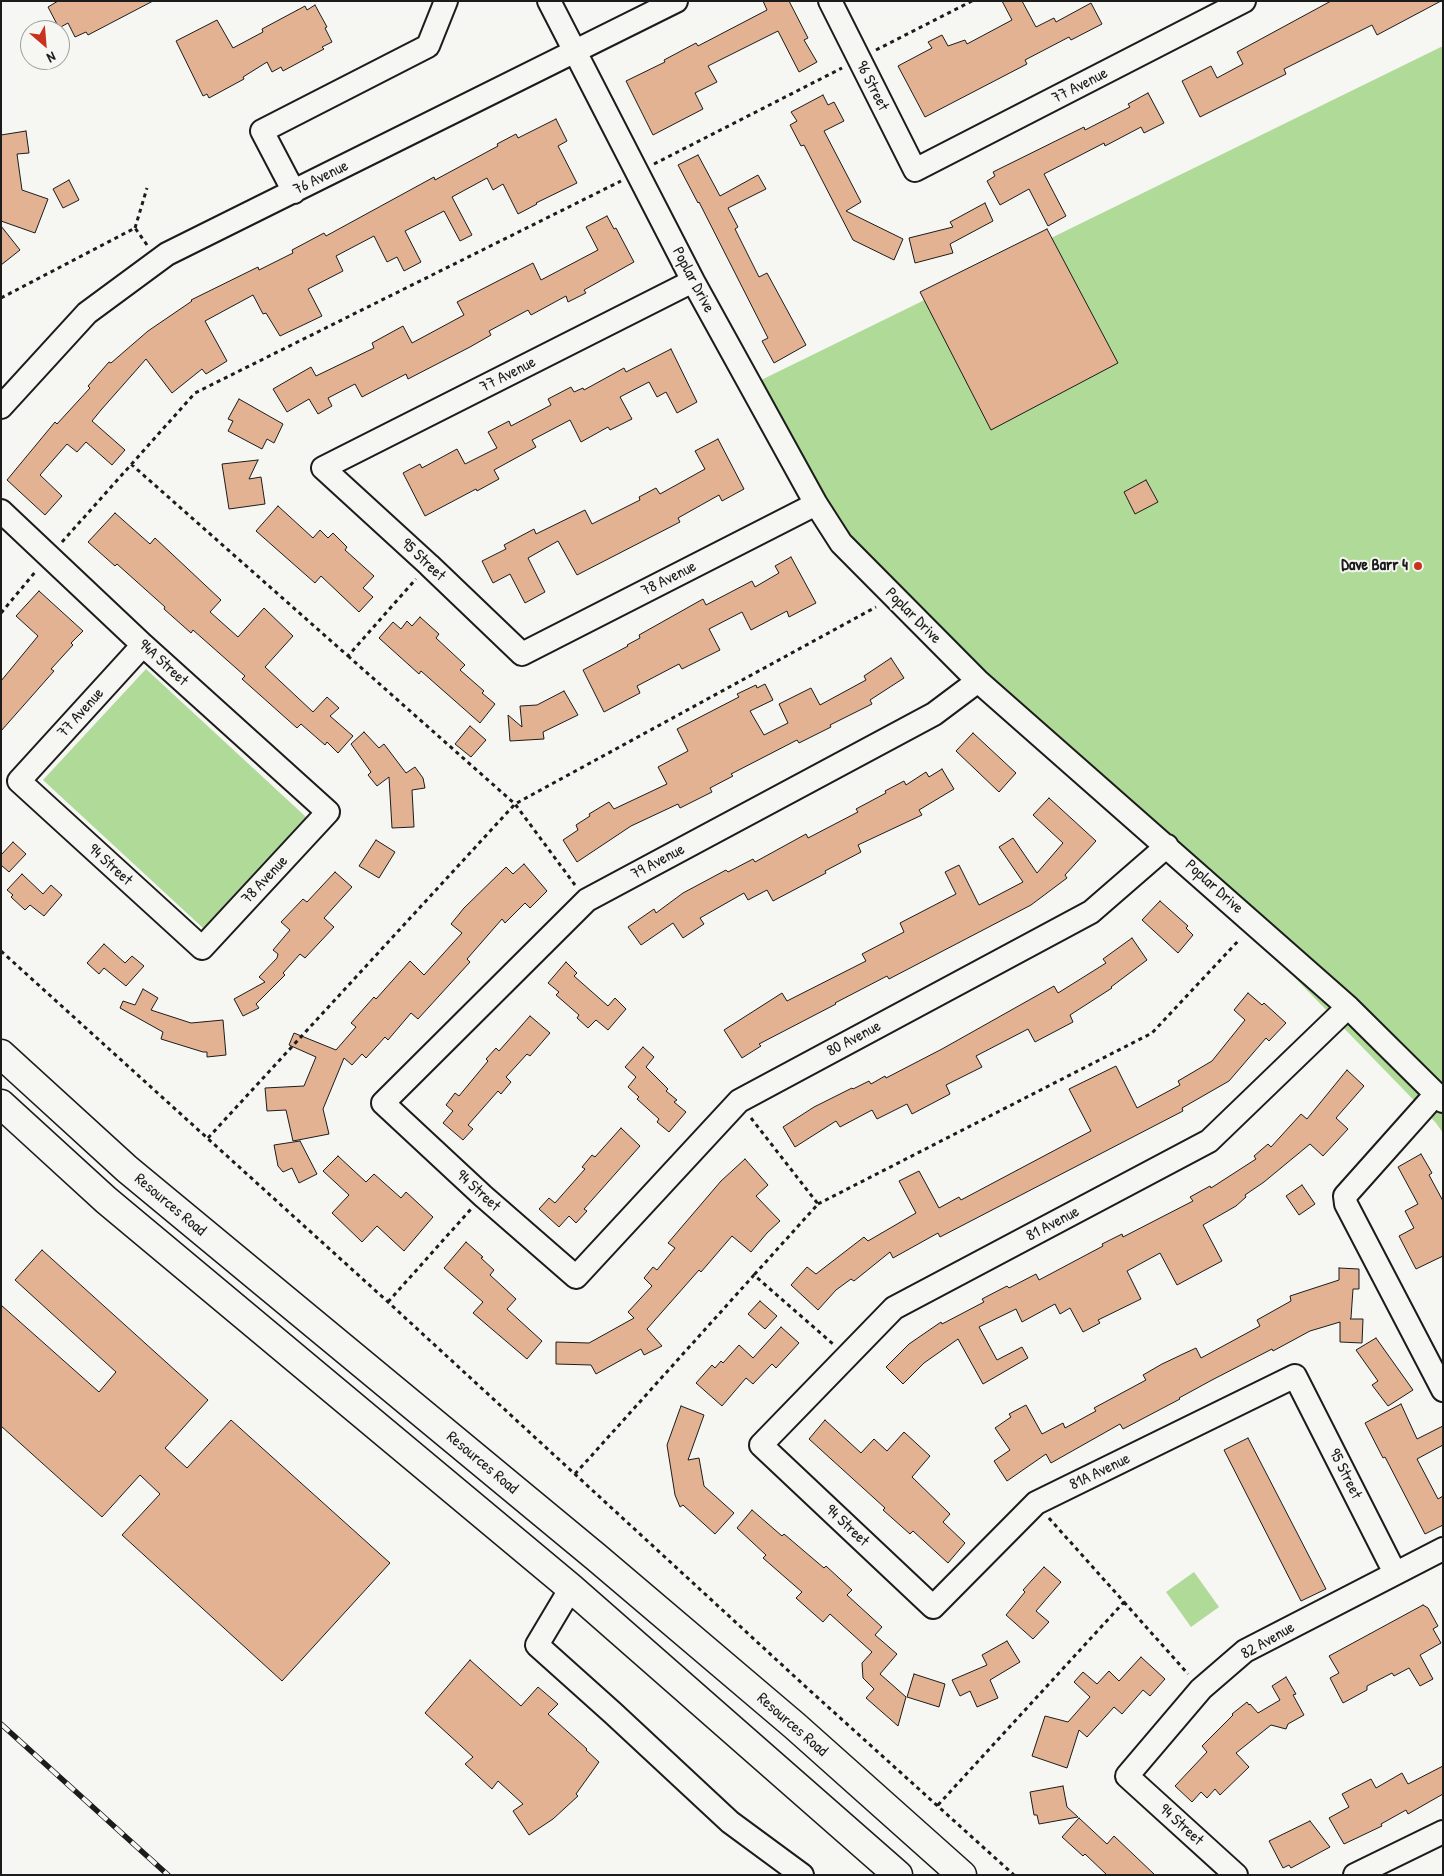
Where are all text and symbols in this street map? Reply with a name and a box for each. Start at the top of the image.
north arrow [20,20,70,70]
text: N [44,48,59,68]
street label: 96 Street [851,58,893,114]
street label: 77 Avenue [1049,64,1111,108]
street label: 76 Avenue [290,157,352,199]
street label: Poplar Drive [668,244,718,316]
street label: 77 Avenue [477,353,539,397]
street label: 95 Street [397,535,449,585]
place label: Dave Barr 4 [1341,556,1408,576]
street label: 78 Avenue [638,557,700,601]
marker: Dave Barr 4 [1412,560,1424,572]
street label: Poplar Drive [881,584,945,648]
street label: 94A Street [134,636,192,690]
street label: 77 Avenue [54,684,108,742]
street label: 94 Street [84,840,136,890]
street label: 79 Avenue [628,840,688,884]
street label: 78 Avenue [238,852,292,908]
street label: Poplar Drive [1181,856,1247,918]
street label: 80 Avenue [824,1017,884,1061]
street label: 94 Street [452,1166,504,1216]
street label: Resources Road [130,1170,210,1240]
street label: 81 Avenue [1023,1202,1083,1246]
street label: Resources Road [442,1428,522,1498]
street label: 95 Street [1324,1446,1366,1502]
street label: 81A Avenue [1067,1449,1133,1495]
street label: 94 Street [821,1501,873,1551]
street label: 82 Avenue [1238,1618,1298,1664]
street label: Resources Road [753,1689,831,1761]
street label: 94 Street [1155,1800,1207,1850]

